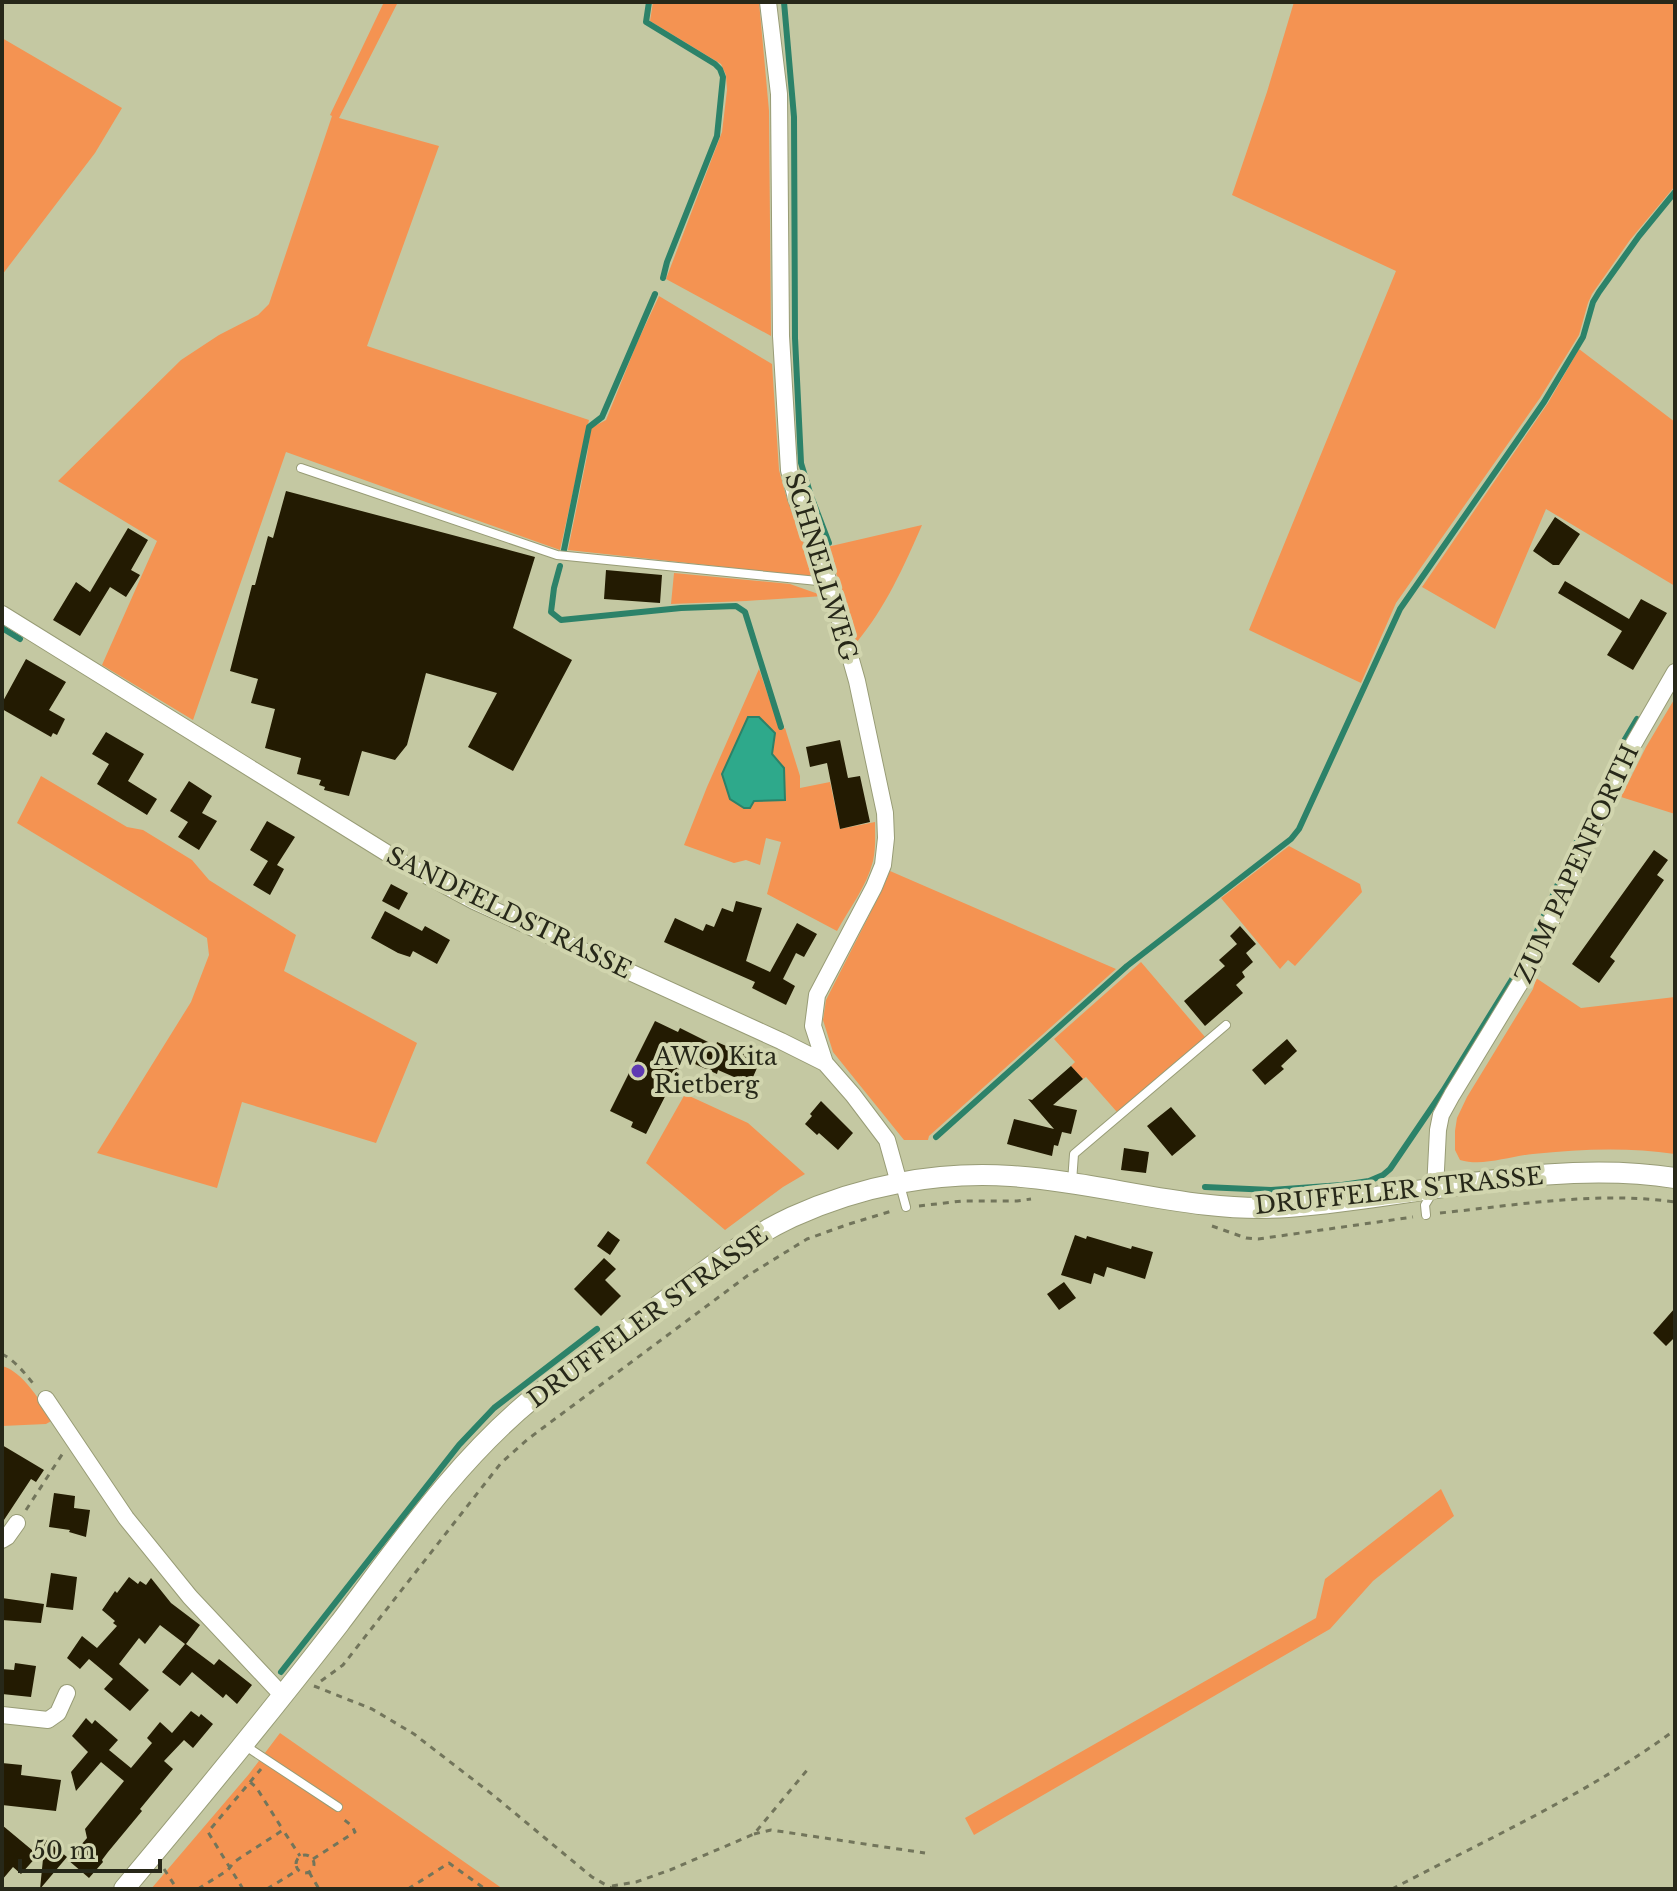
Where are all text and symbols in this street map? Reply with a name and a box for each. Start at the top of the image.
street label: SCHNELLWEG [779,469,864,665]
street label: ZUM PAPENFORTH [1509,740,1645,988]
street label: SANDFELDSTRASSE [382,841,636,984]
place label: AWO Kita Rietberg [653,1042,778,1099]
marker: AWO Kita Rietberg [629,1062,647,1080]
street label: DRUFFELER STRASSE [1253,1161,1545,1220]
street label: DRUFFELER STRASSE [522,1220,773,1414]
scale bar [20,1823,160,1873]
text: 50 m [32,1836,96,1865]

